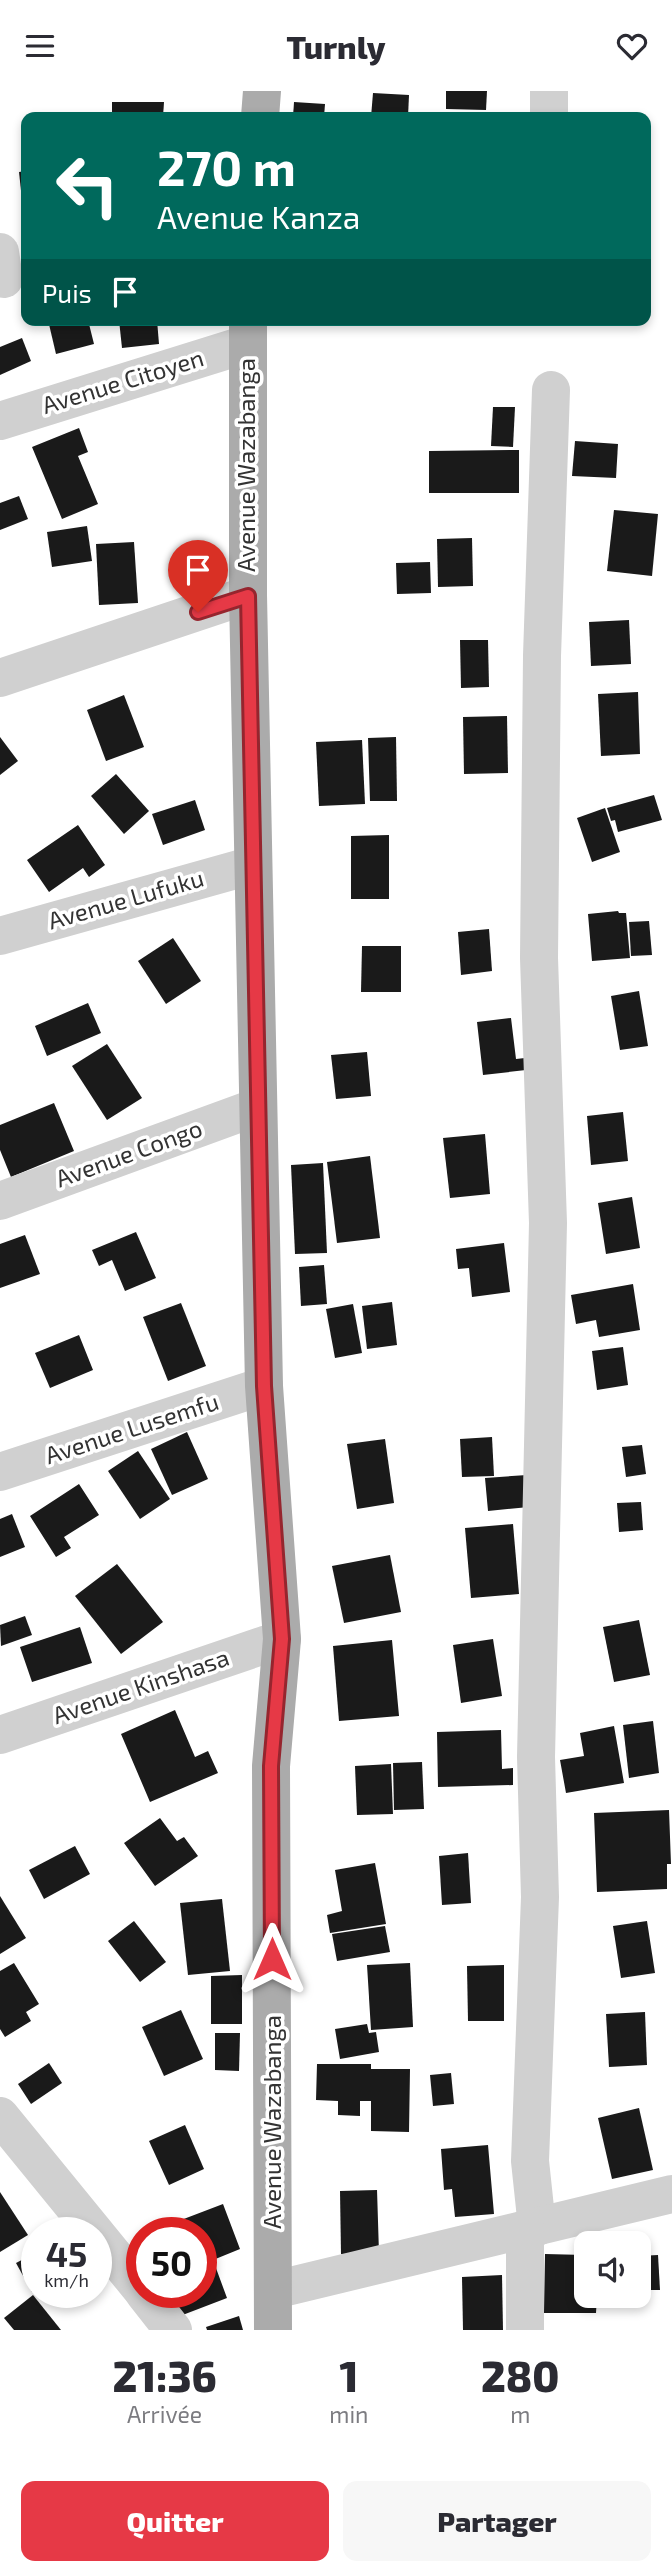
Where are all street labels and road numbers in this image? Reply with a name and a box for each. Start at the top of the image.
street label: Avenue Citoyen [38,342,207,419]
street label: Avenue Wazabanga [231,358,260,572]
street label: Avenue Lufuku [44,862,207,935]
street label: Avenue Congo [51,1113,206,1193]
street label: Avenue Lusemfu [41,1386,222,1469]
street label: Avenue Kinshasa [49,1642,232,1729]
street label: Avenue Wazabanga [257,2015,286,2229]

